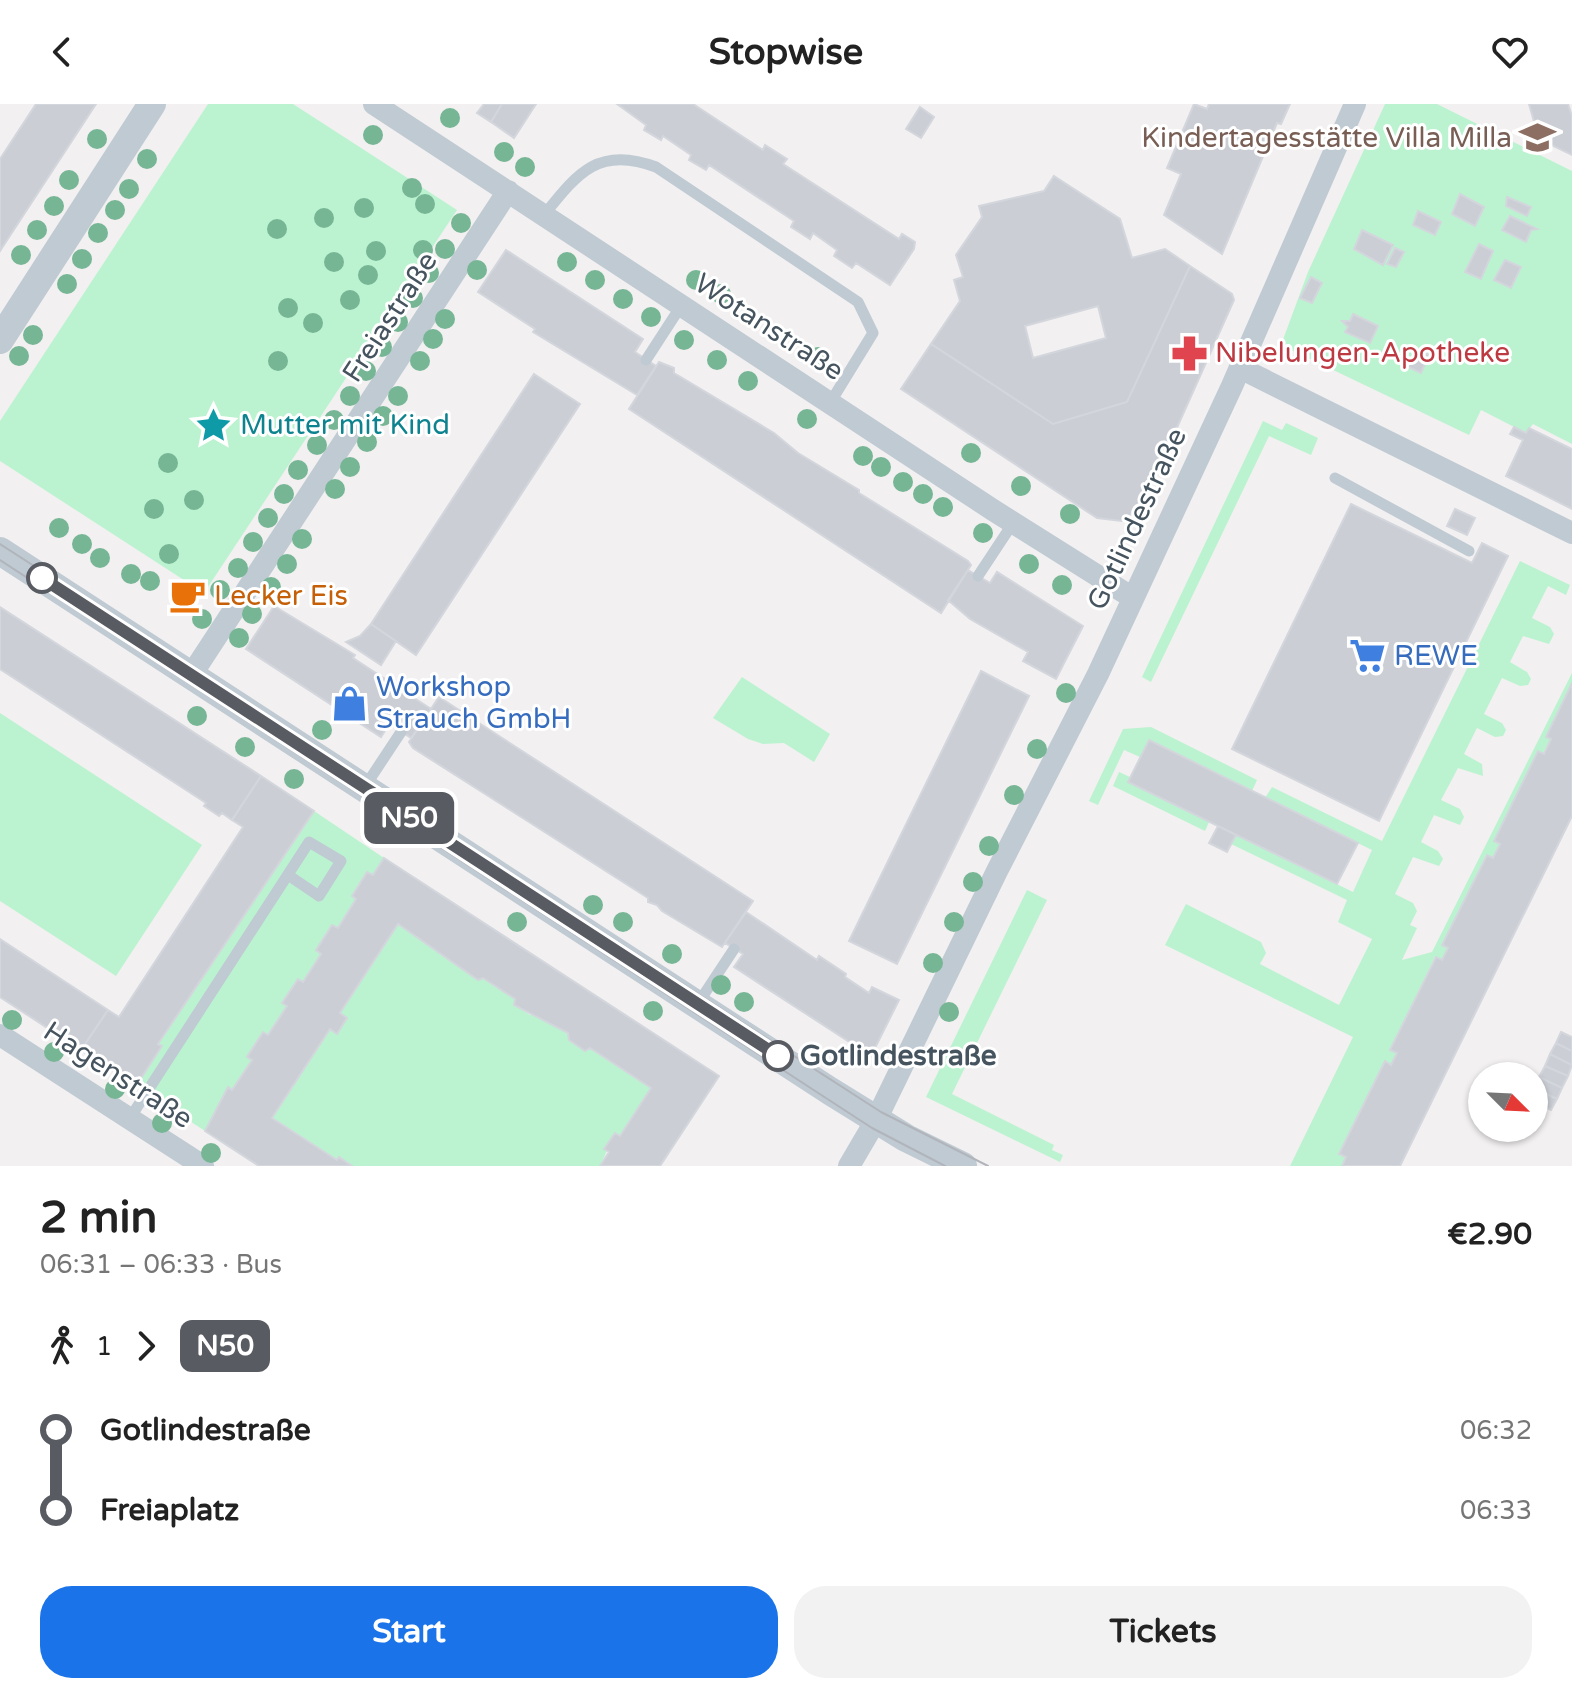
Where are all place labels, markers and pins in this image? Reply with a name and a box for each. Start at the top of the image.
school or university icon: Kindertagesstätte Villa Milla [1519,119,1557,157]
place label: Kindertagesstätte Villa Milla [1141,121,1512,155]
pharmacy icon: Nibelungen-Apotheke [1170,334,1208,372]
place label: Nibelungen-Apotheke [1215,336,1510,370]
place icon: Mutter mit Kind [195,406,233,444]
place label: Mutter mit Kind [240,408,450,442]
unlabelled marker [27,563,57,593]
cafe icon: Lecker Eis [169,577,207,615]
place label: Lecker Eis [214,579,348,613]
supermarket icon: REWE [1349,637,1387,675]
place label: REWE [1394,639,1478,673]
place label: Workshop Strauch GmbH [376,670,571,736]
shop icon: Workshop Strauch GmbH [331,684,369,722]
place label: Gotlindestraße [800,1039,997,1073]
marker: Gotlindestraße [763,1041,793,1071]

